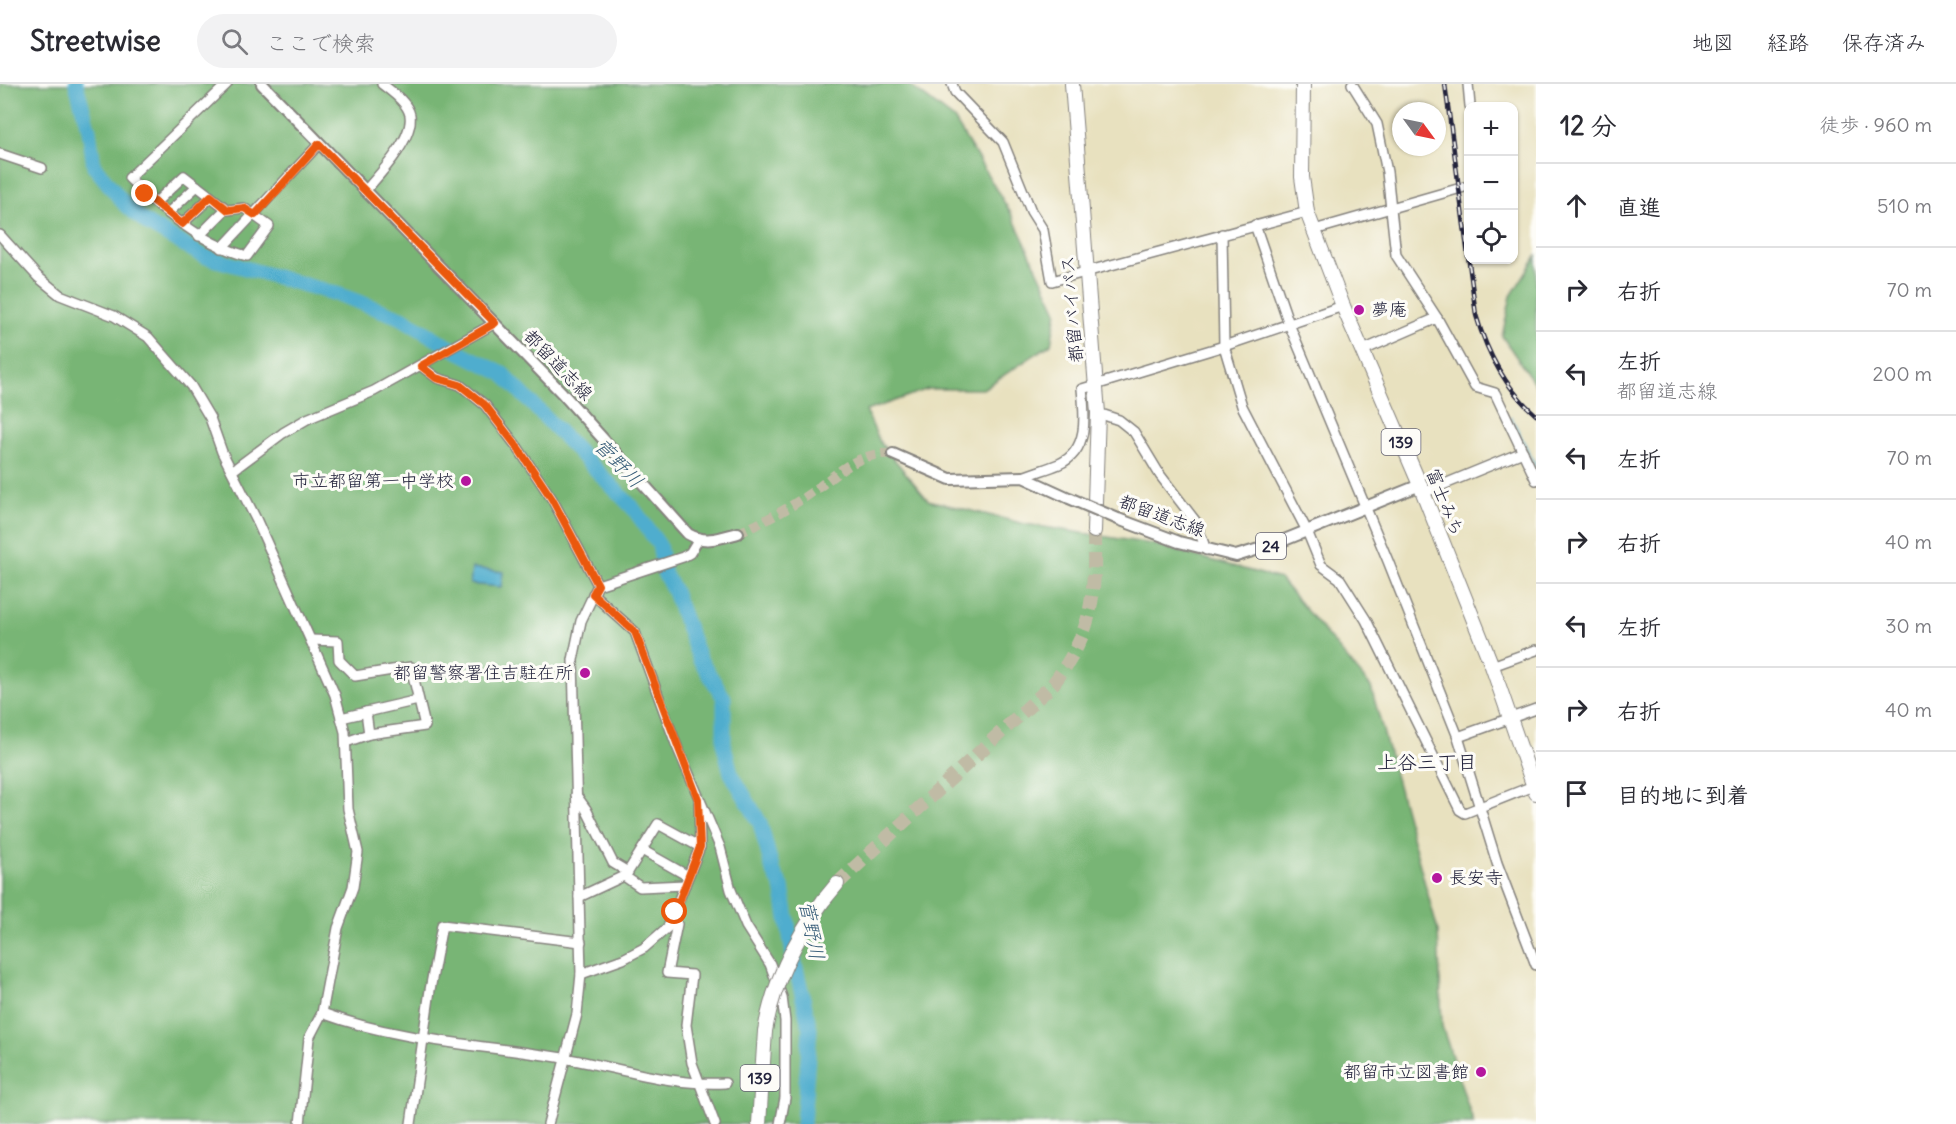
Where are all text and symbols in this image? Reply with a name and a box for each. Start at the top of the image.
search box [197,14,617,68]
text: Streetwise [30,23,161,59]
icon: search [218,25,251,58]
text: ここで検索 [266,29,376,57]
text: 地図 [1692,29,1734,56]
text: 経路 [1767,29,1809,56]
text: 保存済み [1842,29,1926,56]
north arrow [1392,102,1446,156]
map controls [1464,102,1518,264]
button: + [1464,102,1518,156]
text: 12 分 [1560,109,1617,142]
text: 徒歩 · 960 m [1820,112,1932,137]
button: − [1464,156,1518,210]
route end [131,180,157,206]
icon: ahead [1560,189,1593,222]
text: 直進 [1617,193,1661,221]
text: 510 m [1877,193,1932,218]
button: locate [1464,210,1518,264]
street label: 都留バイパス [1055,254,1088,364]
icon: right [1560,273,1593,306]
text: 右折 [1617,277,1661,305]
text: 70 m [1887,277,1932,302]
place label: 夢庵 [1371,298,1407,321]
marker: 夢庵 [1352,303,1366,317]
street label: 都留道志線 [519,324,598,405]
text: 左折 [1617,347,1661,375]
icon: left [1560,357,1593,390]
text: 200 m [1872,361,1932,386]
text: 都留道志線 [1617,378,1717,403]
road number: 139 [1382,429,1420,455]
water label: 菅野川 [590,432,649,493]
icon: left [1560,441,1593,474]
text: 左折 [1617,445,1661,473]
text: 70 m [1887,445,1932,470]
street label: 富士みち [1421,464,1469,539]
place label: 市立都留第一中学校 [292,469,454,492]
marker: 市立都留第一中学校 [459,474,473,488]
street label: 都留道志線 [1116,489,1208,542]
icon: right [1560,525,1593,558]
text: 右折 [1617,529,1661,557]
text: 40 m [1885,529,1932,554]
road number: 24 [1256,533,1286,559]
icon: left [1560,609,1593,642]
text: 左折 [1617,613,1661,641]
text: 30 m [1885,613,1932,638]
place label: 都留警察署住吉駐在所 [393,661,573,684]
marker: 都留警察署住吉駐在所 [578,666,592,680]
icon: right [1560,693,1593,726]
text: 右折 [1617,697,1661,725]
text: 40 m [1885,697,1932,722]
district label: 上谷三丁目 [1377,749,1477,774]
icon: arrive [1560,777,1593,810]
text: 目的地に到着 [1617,781,1749,809]
place label: 長安寺 [1449,866,1503,889]
marker: 長安寺 [1430,871,1444,885]
route start [661,898,687,924]
water label: 菅野川 [794,898,830,962]
place label: 都留市立図書館 [1343,1060,1469,1083]
road number: 139 [740,1065,780,1091]
marker: 都留市立図書館 [1474,1065,1488,1079]

